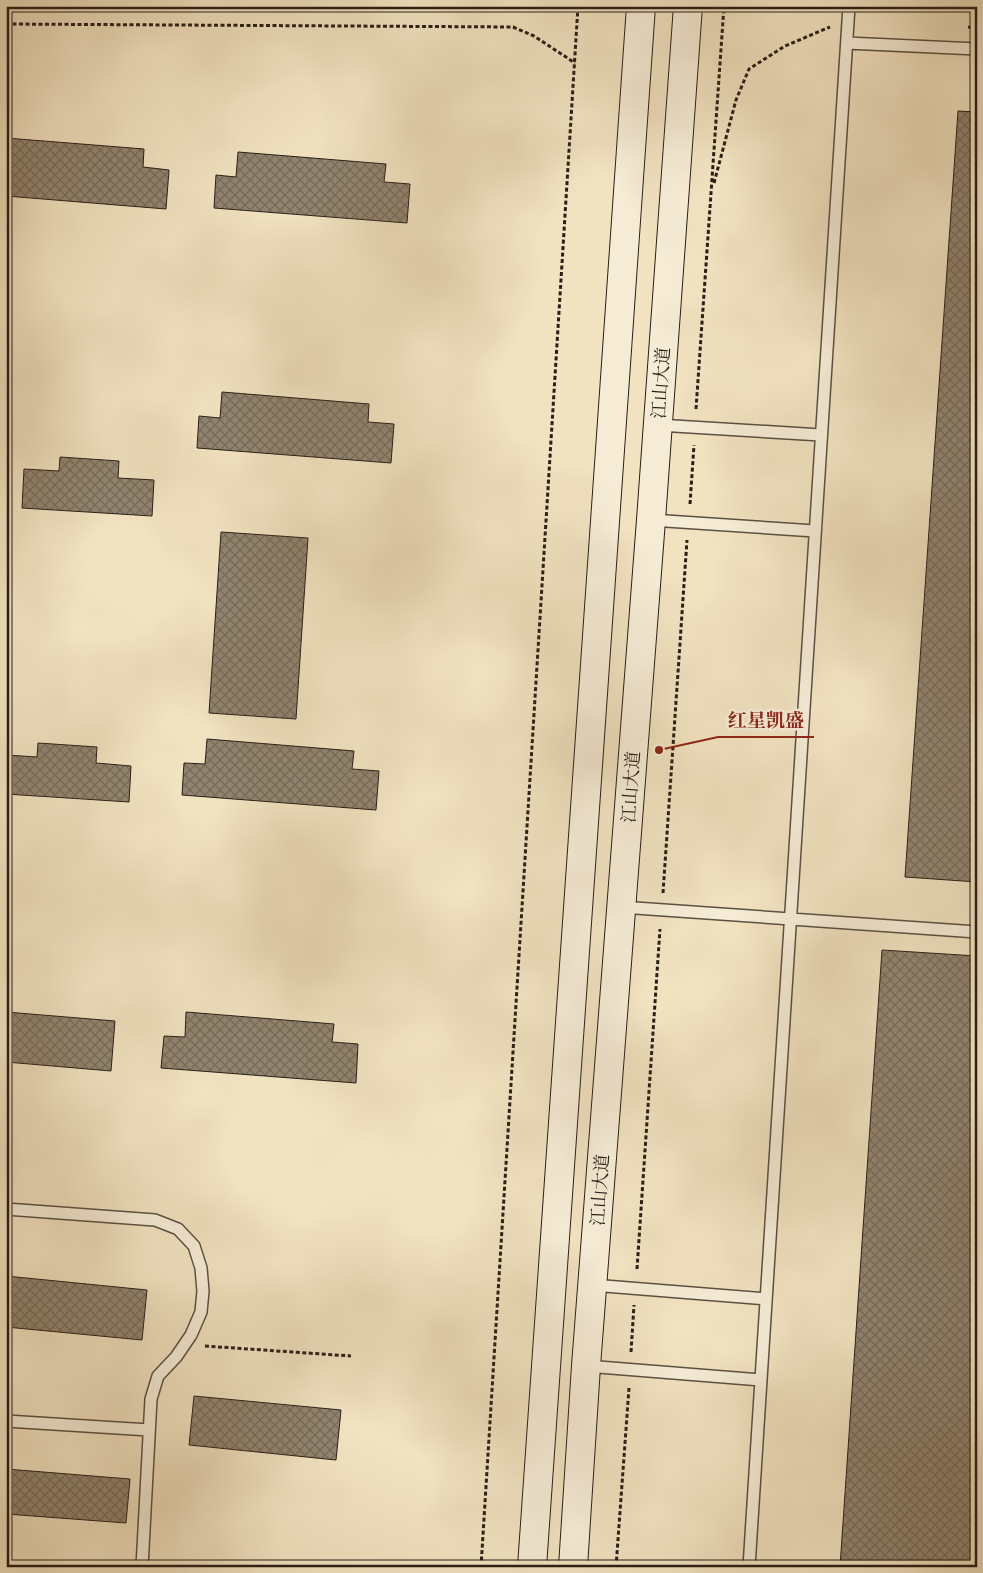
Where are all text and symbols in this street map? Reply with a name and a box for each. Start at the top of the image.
street label: 江山大道 [647,346,674,420]
callout: 红星凯盛 [718,703,814,737]
text: 红星凯盛 [728,708,804,733]
street label: 江山大道 [617,750,644,824]
street label: 江山大道 [586,1153,613,1227]

